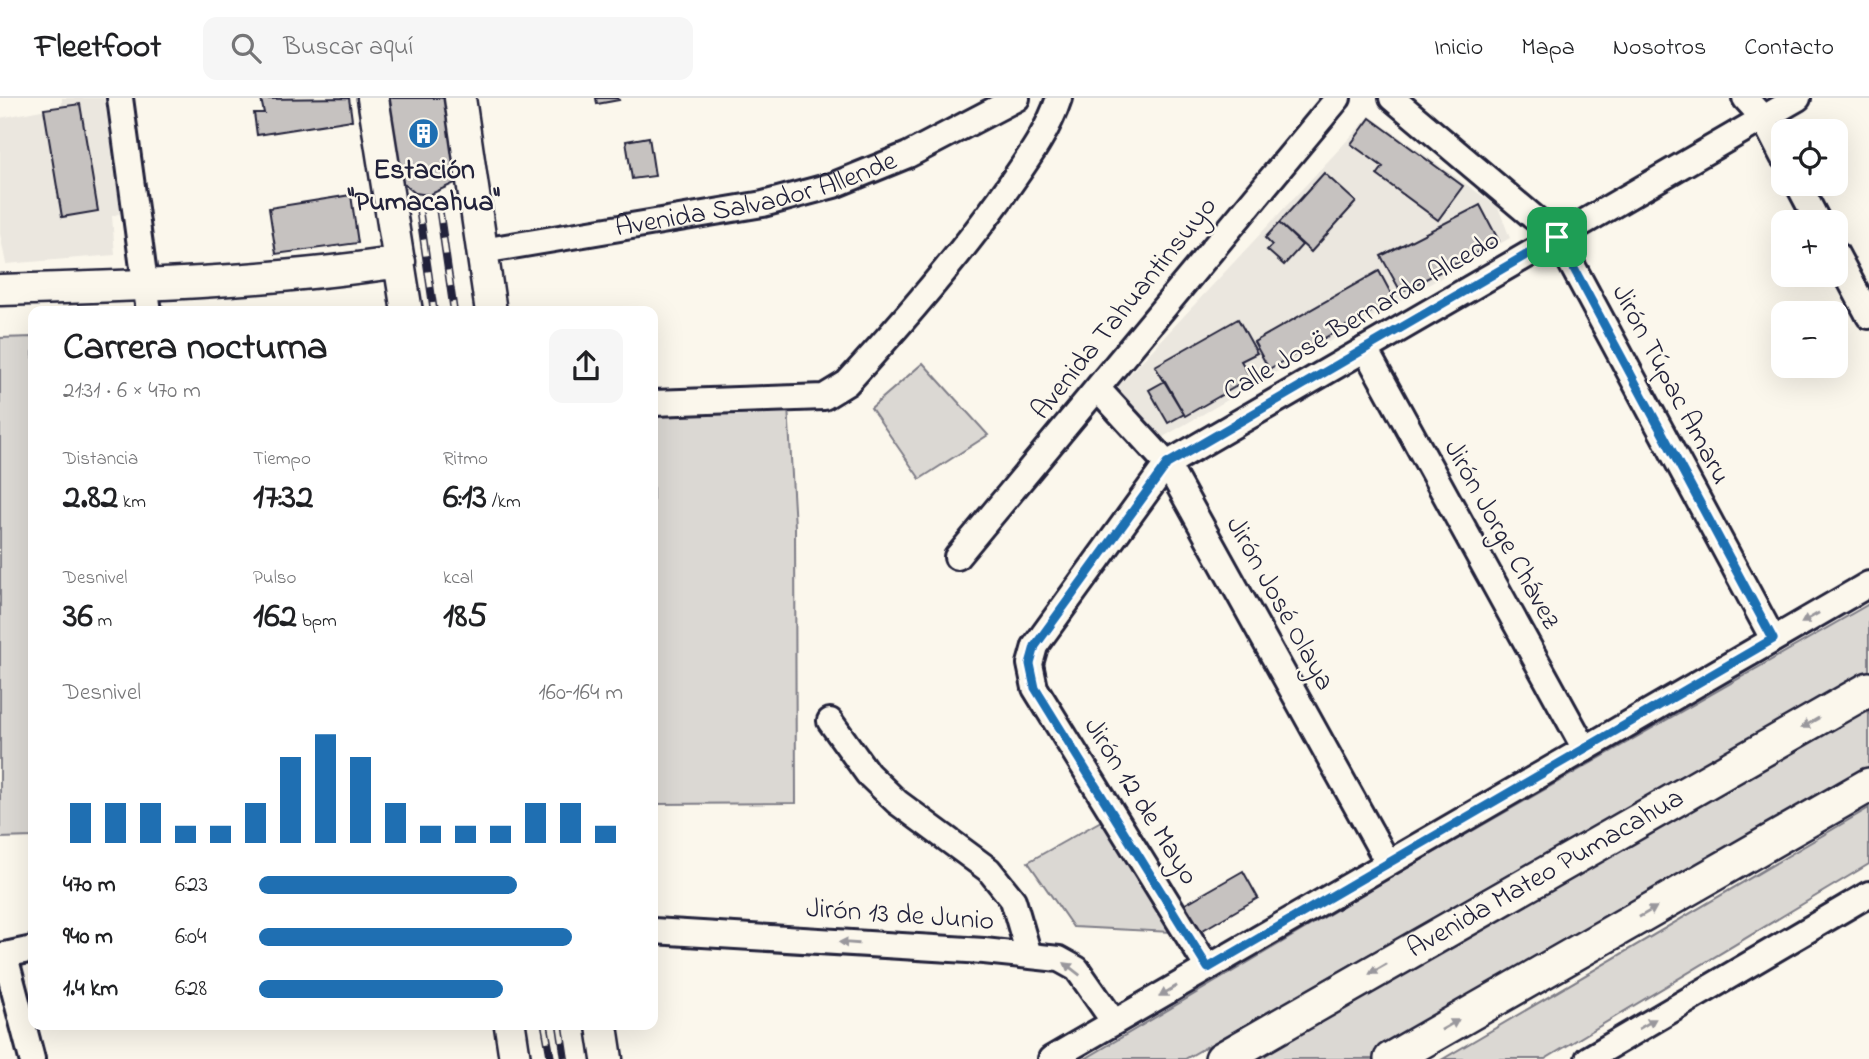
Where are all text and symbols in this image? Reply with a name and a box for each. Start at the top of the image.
search box [203,17,693,80]
text: Fleetfoot [35,24,161,72]
icon: search [227,29,265,67]
text: Buscar aquí [283,29,413,67]
text: Inicio [1434,31,1483,66]
text: Mapa [1521,31,1575,66]
text: Nosotros [1613,31,1706,66]
text: Contacto [1744,31,1834,66]
building icon: Estación "Pumacahua" [407,117,441,151]
map controls [1771,119,1848,378]
button: locate [1771,119,1848,196]
street label: Avenida Salvador Allende [612,141,904,249]
place label: Estación "Pumacahua" [347,151,501,224]
street label: Avenida Tahuantinsuyo [1022,189,1228,429]
pin [1527,207,1587,267]
button: + [1771,210,1848,287]
icon: arrive [1538,218,1576,256]
street label: Calle Josë Bernardo Alcedo [1216,221,1508,413]
street label: Jirón Túpac Amaru [1600,278,1740,492]
button: − [1771,301,1848,378]
text: Carrera nocturna [63,321,328,377]
button: share [549,329,623,403]
text: 21:31 · 6 × 470 m [63,375,201,408]
street label: Jirón Jorge Chávez [1432,433,1570,637]
text: Distancia [63,446,138,473]
text: Tiempo [253,446,311,473]
text: Ritmo [443,446,488,473]
text: 2.82 [63,473,118,524]
text: 17:32 [253,473,313,524]
text: 6:13 [443,473,487,524]
text: km [118,489,146,516]
text: /km [487,489,521,516]
street label: Jirón José Olaya [1214,509,1344,699]
text: Desnivel [63,565,128,592]
text: Pulso [253,565,296,592]
text: kcal [443,565,473,592]
text: 36 [63,592,93,643]
text: 162 [253,592,297,643]
text: 185 [443,592,487,643]
text: m [93,608,112,635]
text: bpm [297,608,337,635]
one-way arrow [1800,612,1820,624]
text: Desnivel [63,677,141,710]
text: 160–164 m [538,677,623,710]
street label: Jirón 12 de Mayo [1072,710,1208,894]
one-way arrow [1800,717,1819,729]
street label: Avenida Mateo Pumacahua [1400,778,1692,969]
text: 470 m [63,869,116,902]
text: 6:23 [175,869,208,902]
street label: Jirón 13 de Junio [805,889,995,943]
one-way arrow [1638,906,1657,918]
text: 940 m [63,921,113,954]
text: 6:04 [175,921,207,954]
one-way arrow [838,937,860,948]
one-way arrow [1064,962,1082,977]
one-way arrow [1368,963,1388,975]
text: 1.4 km [63,973,118,1006]
text: 6:28 [175,973,207,1006]
one-way arrow [1159,985,1178,997]
one-way arrow [1637,1018,1656,1031]
one-way arrow [1441,1019,1460,1031]

